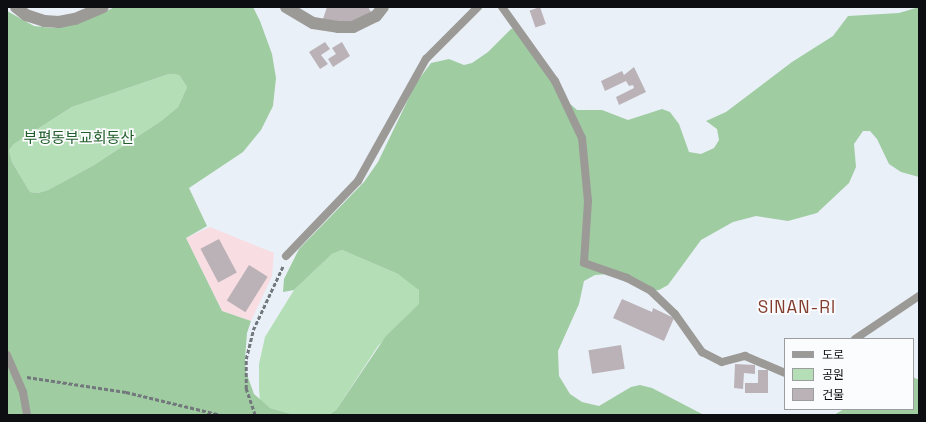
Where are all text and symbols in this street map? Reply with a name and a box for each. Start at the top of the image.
park label: 부평동부교회동산 [24,129,134,147]
district label: SINAN-RI [758,298,836,318]
legend [784,338,914,410]
text: 도로 [822,347,844,363]
text: 공원 [822,367,844,383]
text: 건물 [822,387,844,403]

